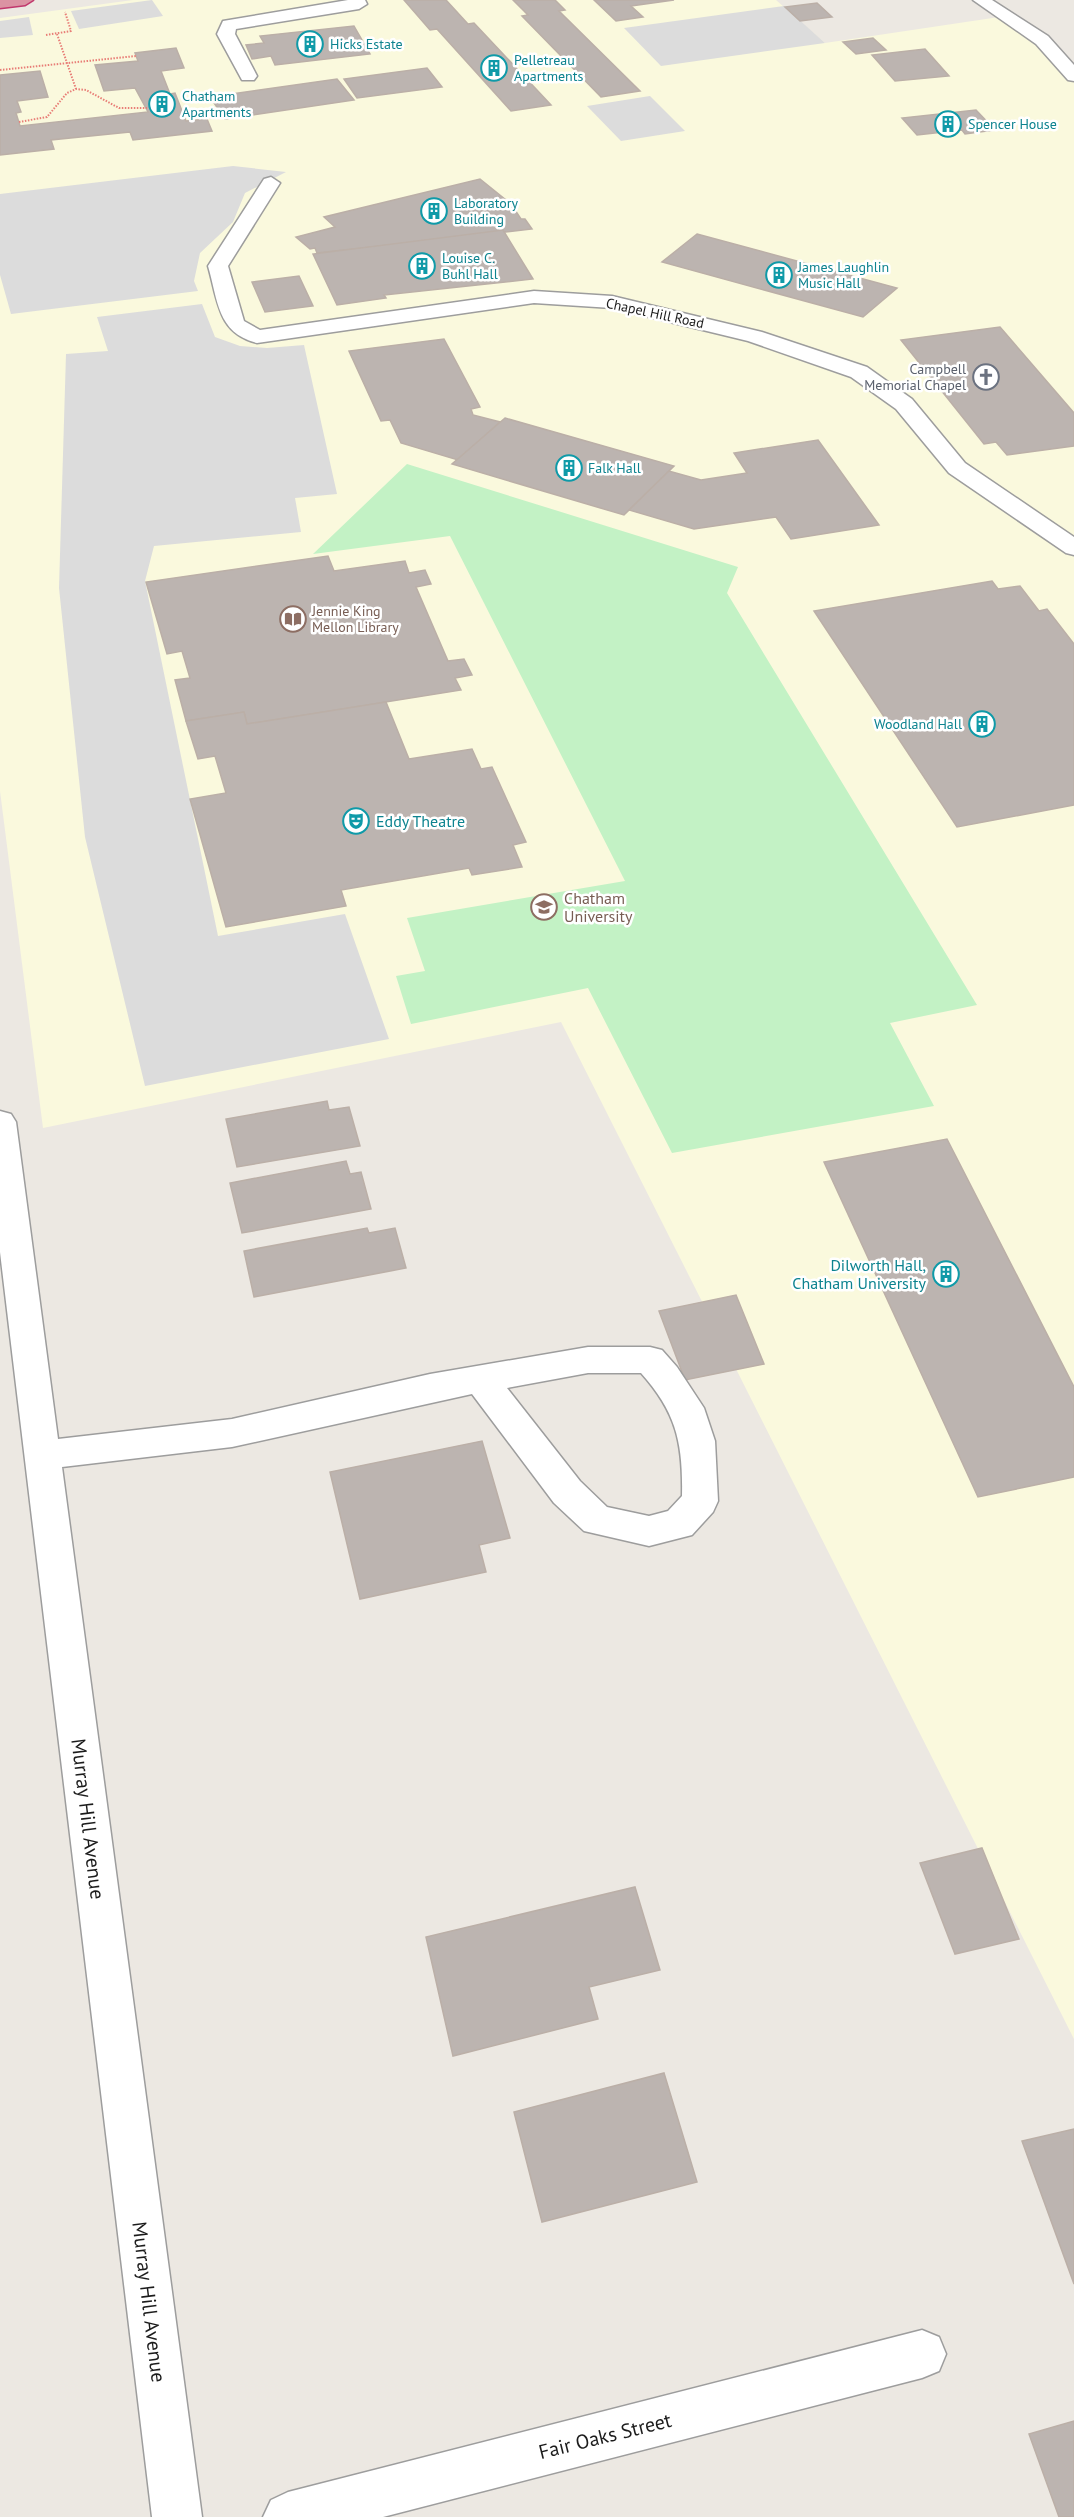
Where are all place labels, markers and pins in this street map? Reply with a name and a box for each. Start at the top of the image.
building icon: Hicks Estate [295,29,325,59]
place label: Hicks Estate [330,35,403,53]
place label: Pelletreau Apartments [514,51,584,85]
building icon: Pelletreau Apartments [479,53,509,83]
place label: Chatham Apartments [182,87,252,121]
building icon: Chatham Apartments [147,89,177,119]
building icon: Spencer House [933,109,963,139]
place label: Spencer House [968,115,1057,133]
place label: Laboratory Building [454,194,519,228]
building icon: Laboratory Building [419,196,449,226]
place label: Louise C. Buhl Hall [442,249,498,283]
building icon: Louise C. Buhl Hall [407,251,437,281]
place label: James Laughlin Music Hall [797,258,889,292]
building icon: James Laughlin Music Hall [764,260,794,290]
place label: Campbell Memorial Chapel [864,360,966,394]
church icon: Campbell Memorial Chapel [971,362,1001,392]
building icon: Falk Hall [554,453,584,483]
place label: Falk Hall [588,459,641,477]
place label: Jennie King Mellon Library [311,602,399,636]
library icon: Jennie King Mellon Library [278,604,308,634]
building icon: Woodland Hall [967,709,997,739]
place label: Woodland Hall [874,715,962,733]
theatre icon: Eddy Theatre [341,806,371,836]
place label: Eddy Theatre [376,811,465,831]
place label: Chatham University [564,888,633,926]
school or university icon: Chatham University [529,892,559,922]
place label: Dilworth Hall, Chatham University [792,1255,927,1293]
building icon: Dilworth Hall, Chatham University [931,1259,961,1289]

